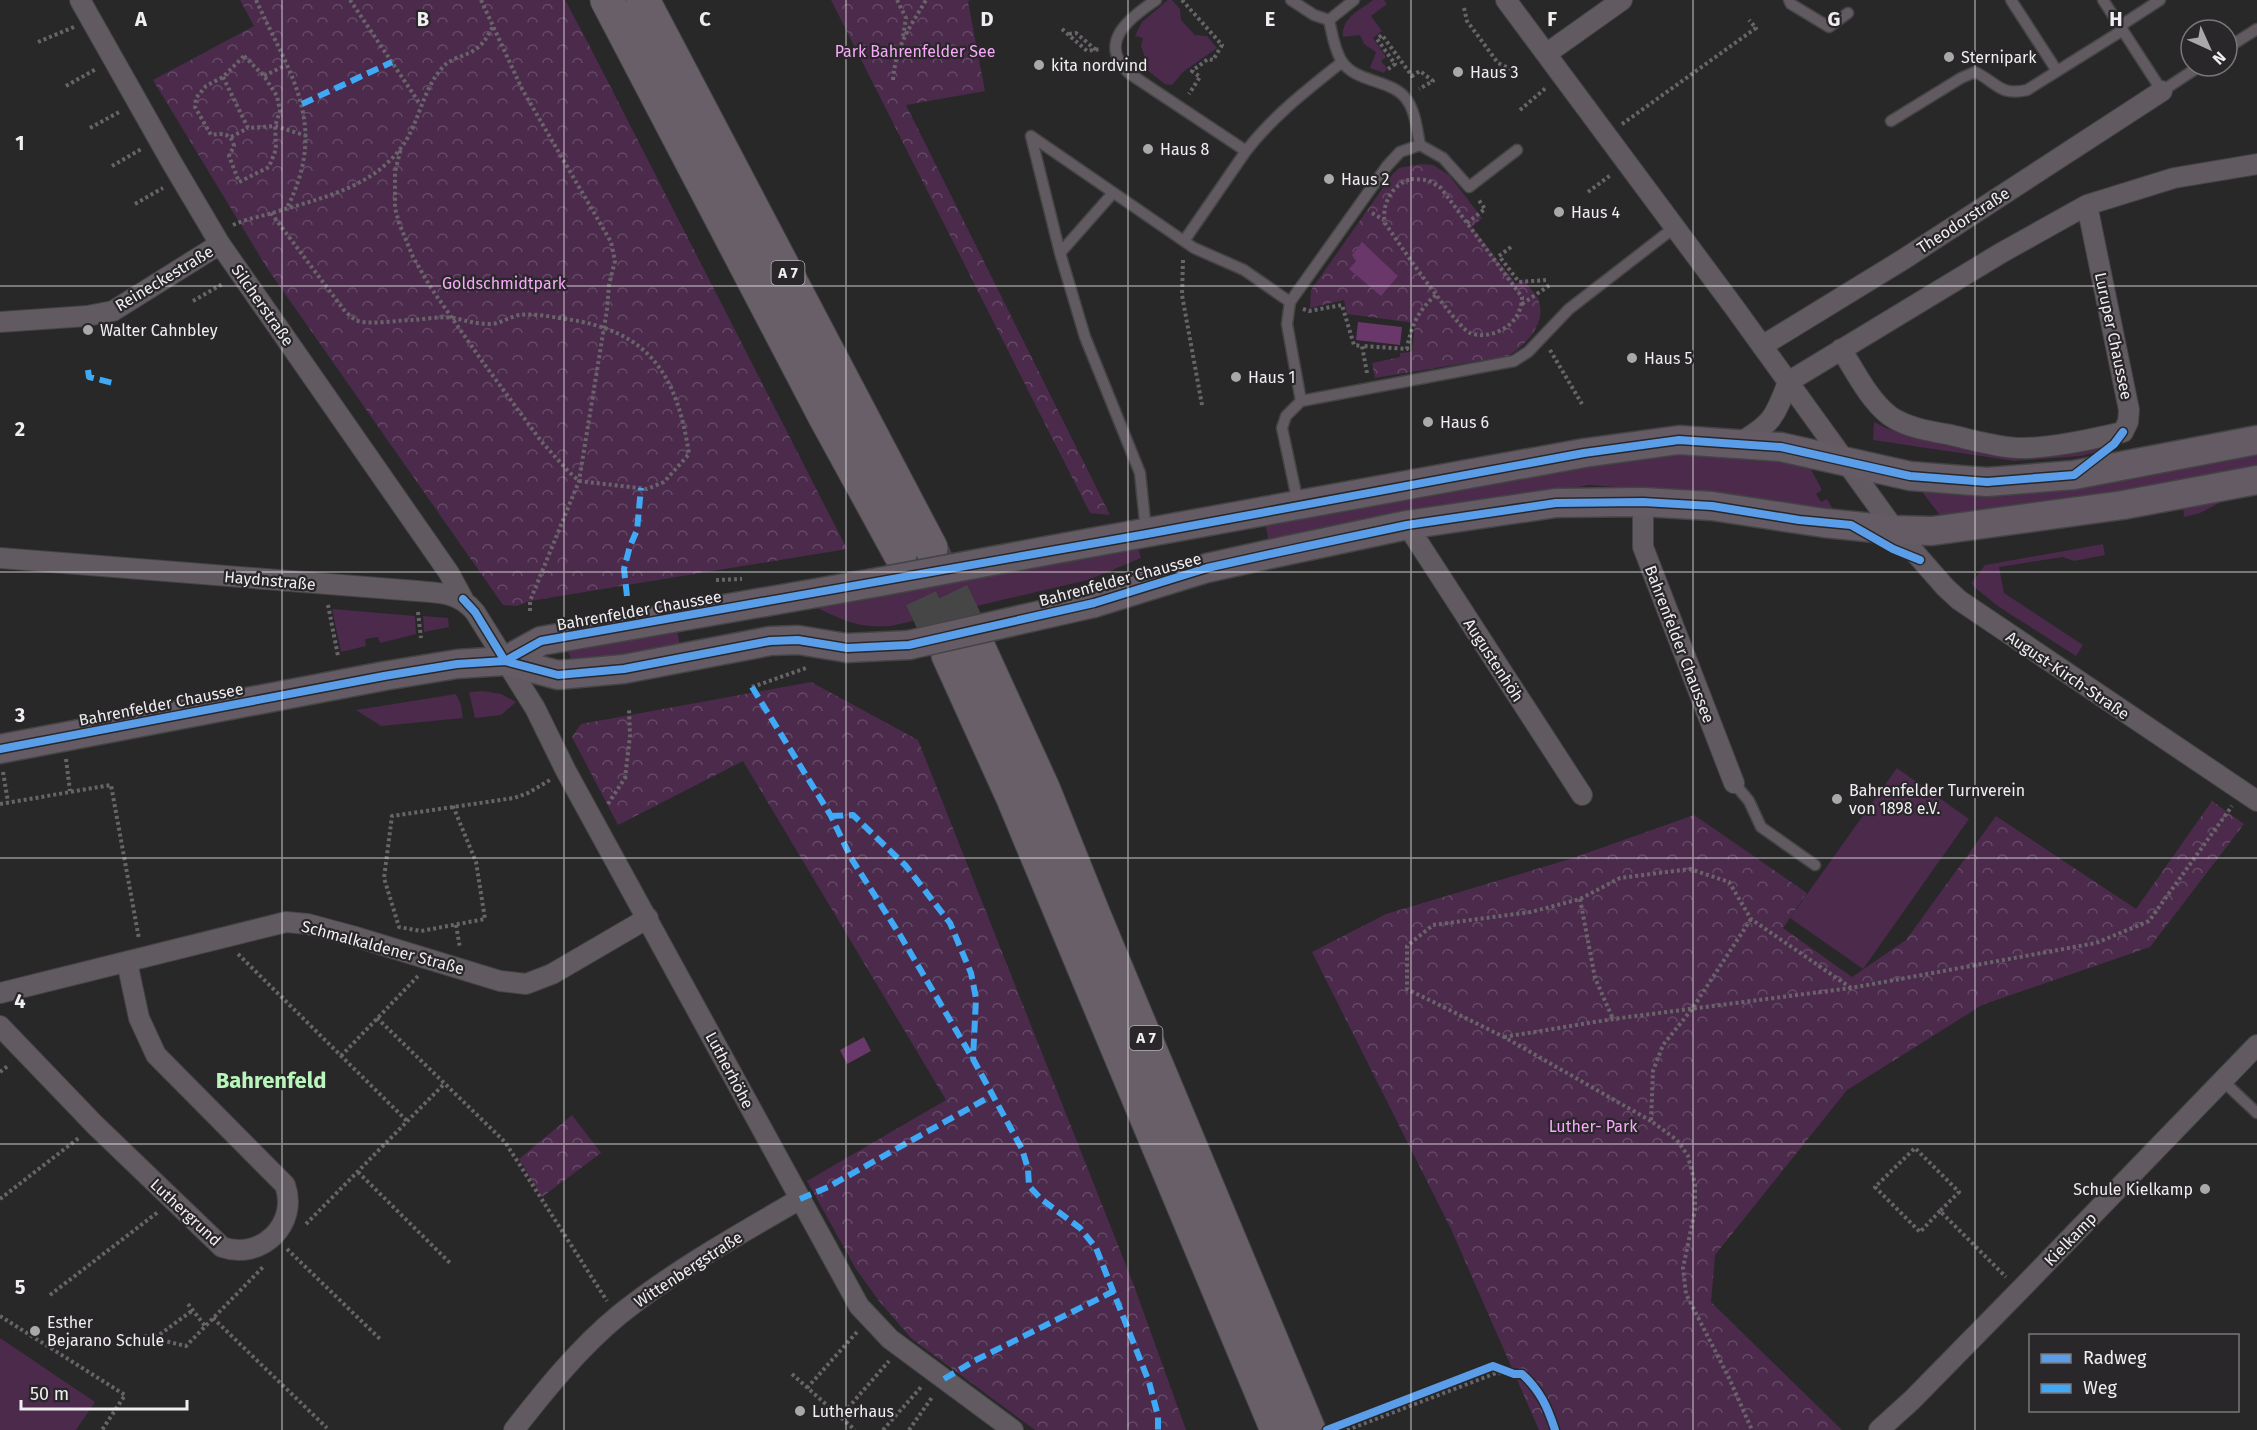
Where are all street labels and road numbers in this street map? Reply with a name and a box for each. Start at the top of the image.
street label: Theodorstraße [1914,183,2013,257]
street label: Reineckestraße [112,242,217,315]
street label: Silcherstraße [227,261,298,350]
road number: A 7 [772,261,804,285]
street label: Luruper Chaussee [2091,271,2136,401]
street label: Bahrenfelder Chaussee [1037,549,1203,610]
street label: Bahrenfelder Chaussee [1641,563,1718,726]
street label: Haydnstraße [223,567,317,594]
street label: Bahrenfelder Chaussee [555,587,723,634]
street label: Augustenhöh [1460,615,1527,705]
street label: August-Kirch-Straße [2003,627,2133,724]
street label: Bahrenfelder Chaussee [77,679,245,730]
street label: Schmalkaldener Straße [299,917,466,978]
road number: A 7 [1130,1026,1162,1050]
street label: Lutherhöhe [701,1029,758,1112]
street label: Luthergrund [146,1175,225,1250]
street label: Kielkamp [2040,1209,2101,1270]
street label: Wittenbergstraße [631,1227,746,1312]

